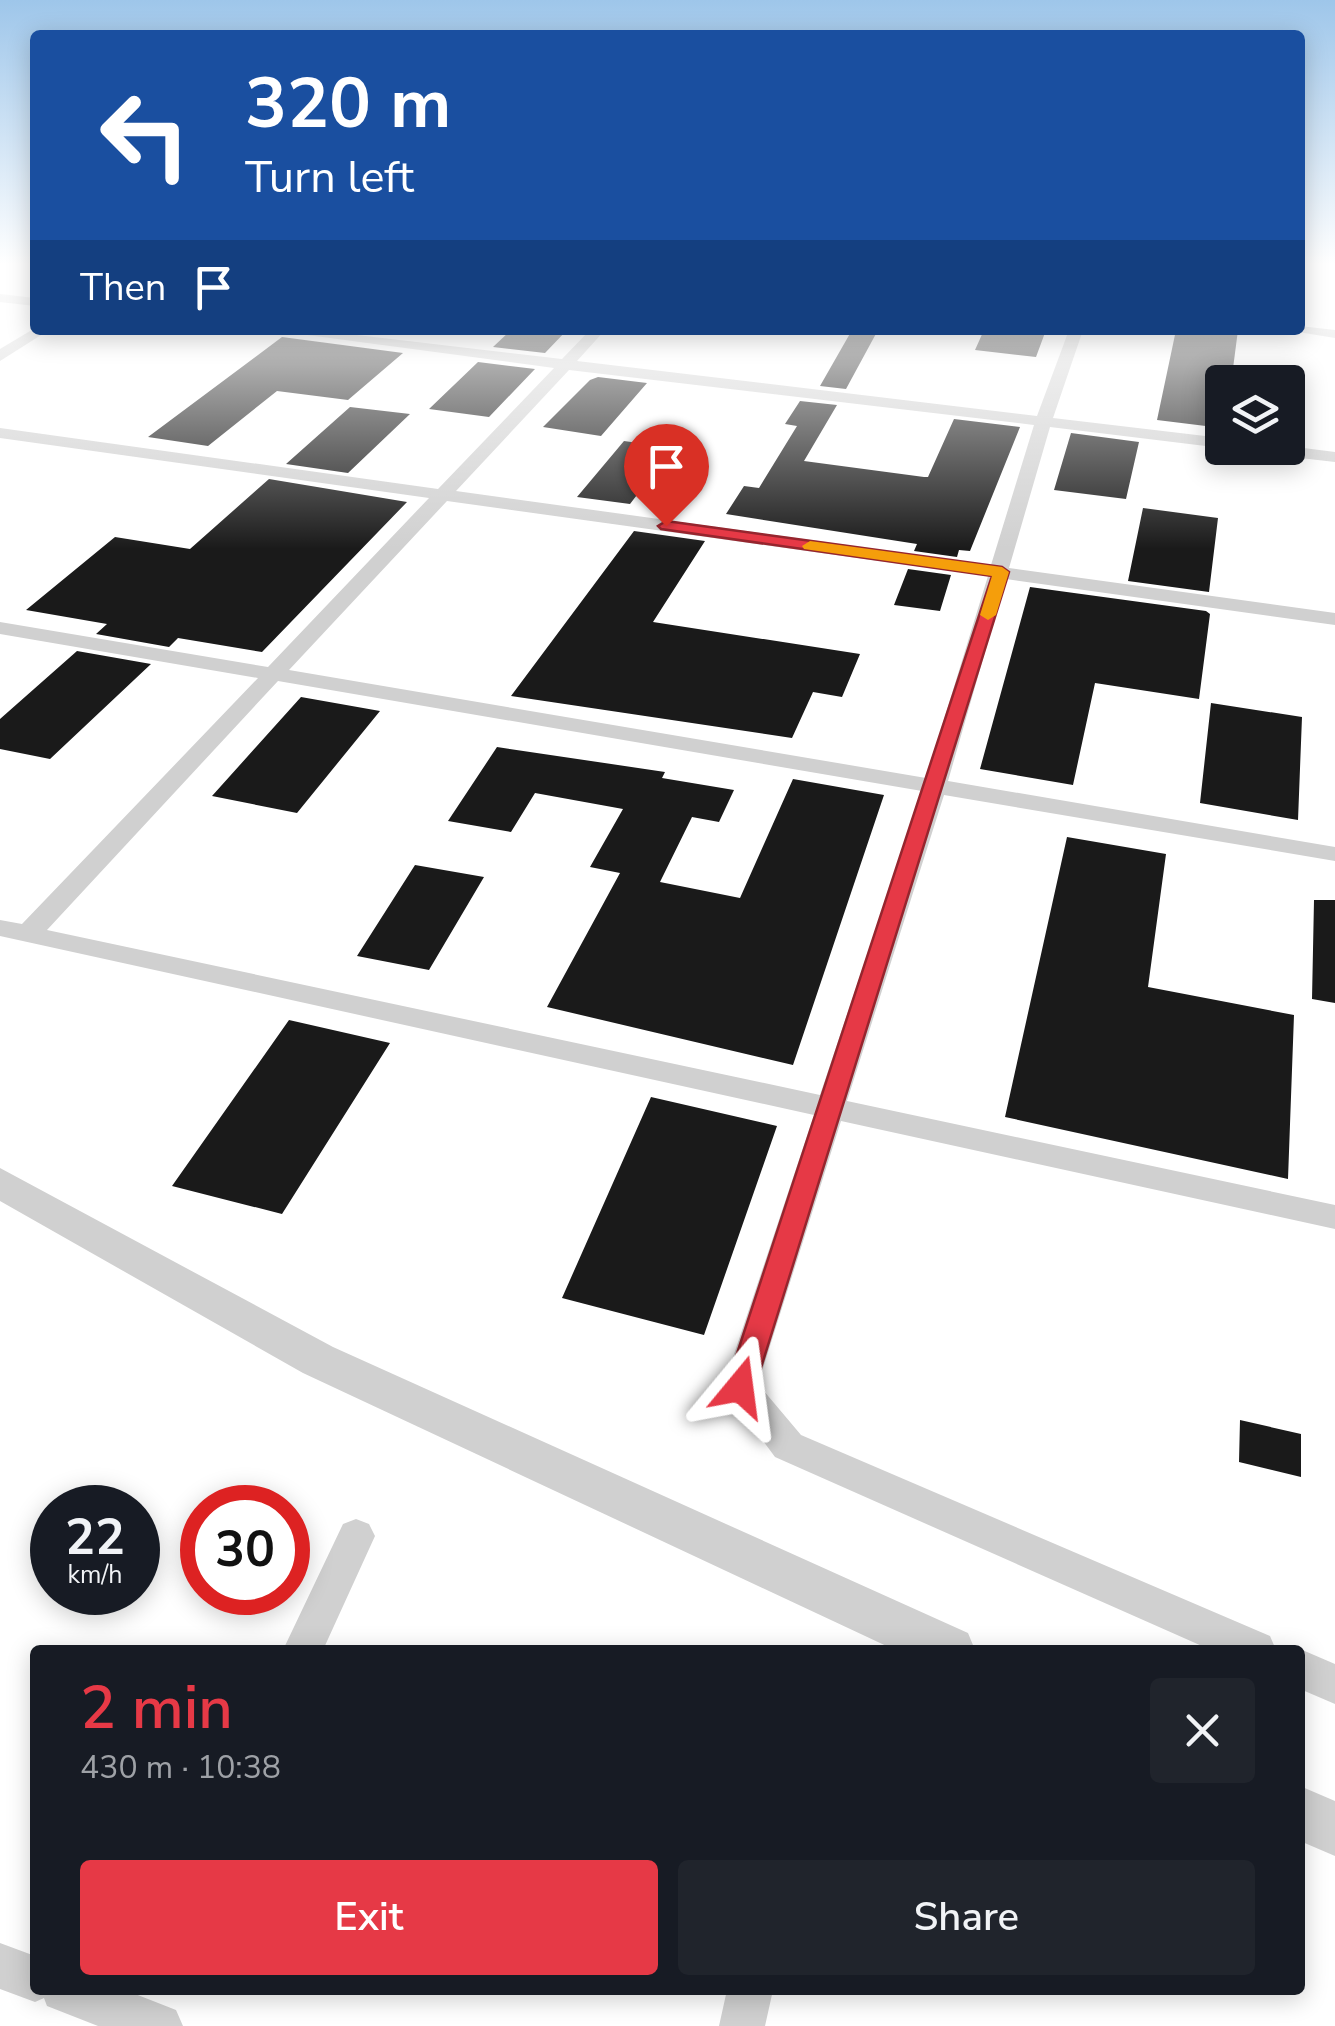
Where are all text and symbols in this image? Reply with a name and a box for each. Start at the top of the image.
text: 320 m [245,56,451,152]
icon: left [80,70,210,200]
text: Turn left [245,147,414,208]
icon: arrive [186,260,241,315]
text: Then [80,262,166,313]
map controls [1205,365,1305,465]
button: layers [1205,365,1305,465]
pin [624,424,709,527]
icon: arrive [639,439,694,494]
position arrow [688,1335,792,1439]
speed limit sign: 30 [180,1485,310,1615]
text: 22 [65,1503,125,1572]
text: km/h [67,1558,123,1592]
text: 2 min [80,1667,233,1749]
button: close [1150,1678,1255,1783]
text: 430 m · 10:38 [80,1746,281,1789]
button: Exit [80,1860,658,1975]
button: Share [678,1860,1255,1975]

